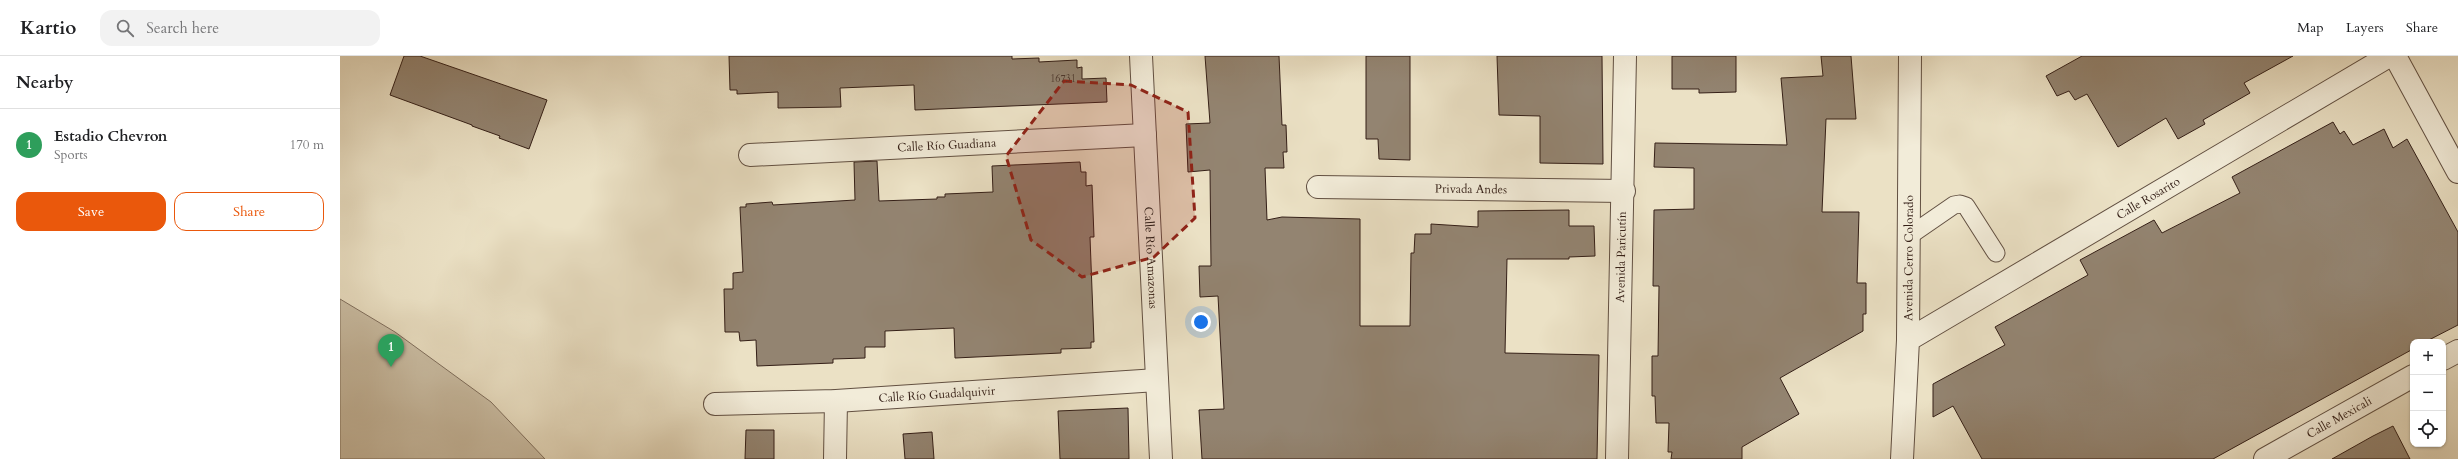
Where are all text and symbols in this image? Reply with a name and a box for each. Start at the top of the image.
search box [100,10,380,46]
text: Kartio [20,15,76,41]
icon: search [114,17,136,39]
text: Search here [146,18,219,38]
text: Map [2297,18,2324,37]
text: Layers [2346,18,2384,37]
text: Share [2406,18,2438,37]
text: Nearby [16,71,73,94]
house number: 16731 [1050,72,1076,86]
text: Estadio Chevron [54,126,168,146]
street label: Calle Río Guadiana [897,135,997,156]
text: 1 [26,136,32,154]
text: 170 m [290,136,324,154]
text: Sports [54,146,88,164]
street label: Calle Rosarito [2113,173,2183,223]
street label: Privada Andes [1435,181,1507,197]
button: Save [16,192,166,231]
button: Share [174,192,324,231]
street label: Avenida Cerro Colorado [1900,194,1917,321]
street label: Calle Río Amazonas [1140,206,1162,309]
street label: Avenida Paricutín [1612,211,1630,303]
your location [1191,312,1211,332]
pin: 1 [378,334,404,367]
map controls [2410,339,2446,447]
button: + [2410,339,2446,375]
button: − [2410,375,2446,411]
street label: Calle Río Guadalquivir [878,383,996,406]
street label: Calle Mexicali [2304,392,2375,442]
button: locate [2410,411,2446,447]

